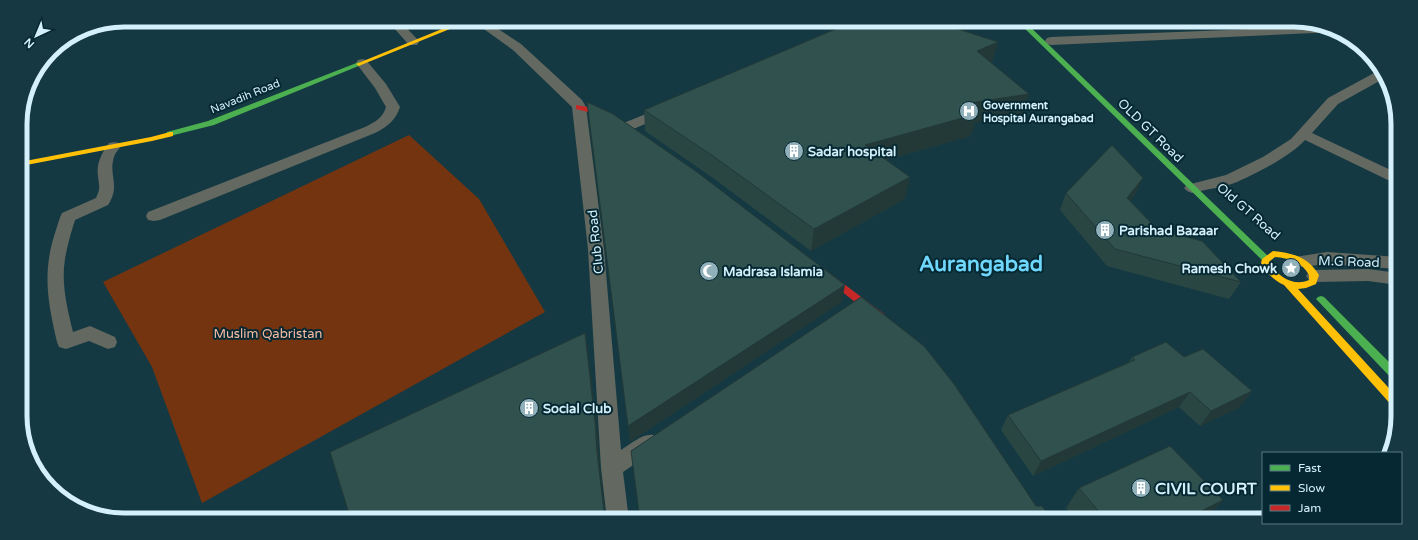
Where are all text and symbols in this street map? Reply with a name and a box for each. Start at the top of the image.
north arrow [16,16,56,56]
text: N [22,35,37,51]
street label: Navadih Road [209,77,282,116]
street label: OLD GT Road [1114,95,1186,166]
place label: Government Hospital Aurangabad [983,99,1094,126]
hospital icon: Government Hospital Aurangabad [958,100,980,122]
building icon: Sadar hospital [783,140,805,162]
place label: Sadar hospital [808,144,896,160]
street label: Old GT Road [1213,180,1283,244]
street label: Club Road [585,209,607,275]
building icon: Parishad Bazaar [1094,219,1116,241]
place label: Parishad Bazaar [1119,223,1219,239]
district label: Aurangabad [919,252,1043,277]
street label: M.G Road [1318,253,1380,271]
place icon: Ramesh Chowk [1280,257,1302,279]
mosque icon: Madrasa Islamia [698,260,720,282]
place label: Ramesh Chowk [1181,261,1277,277]
place label: Madrasa Islamia [723,264,823,280]
park label: Muslim Qabristan [214,326,322,342]
building icon: Social Club [518,397,540,419]
place label: Social Club [543,401,611,417]
legend [1262,452,1402,524]
text: Fast [1298,461,1322,475]
building icon: CIVIL COURT [1130,477,1152,499]
place label: CIVIL COURT [1155,479,1257,499]
text: Slow [1298,481,1325,495]
text: Jam [1298,501,1321,515]

